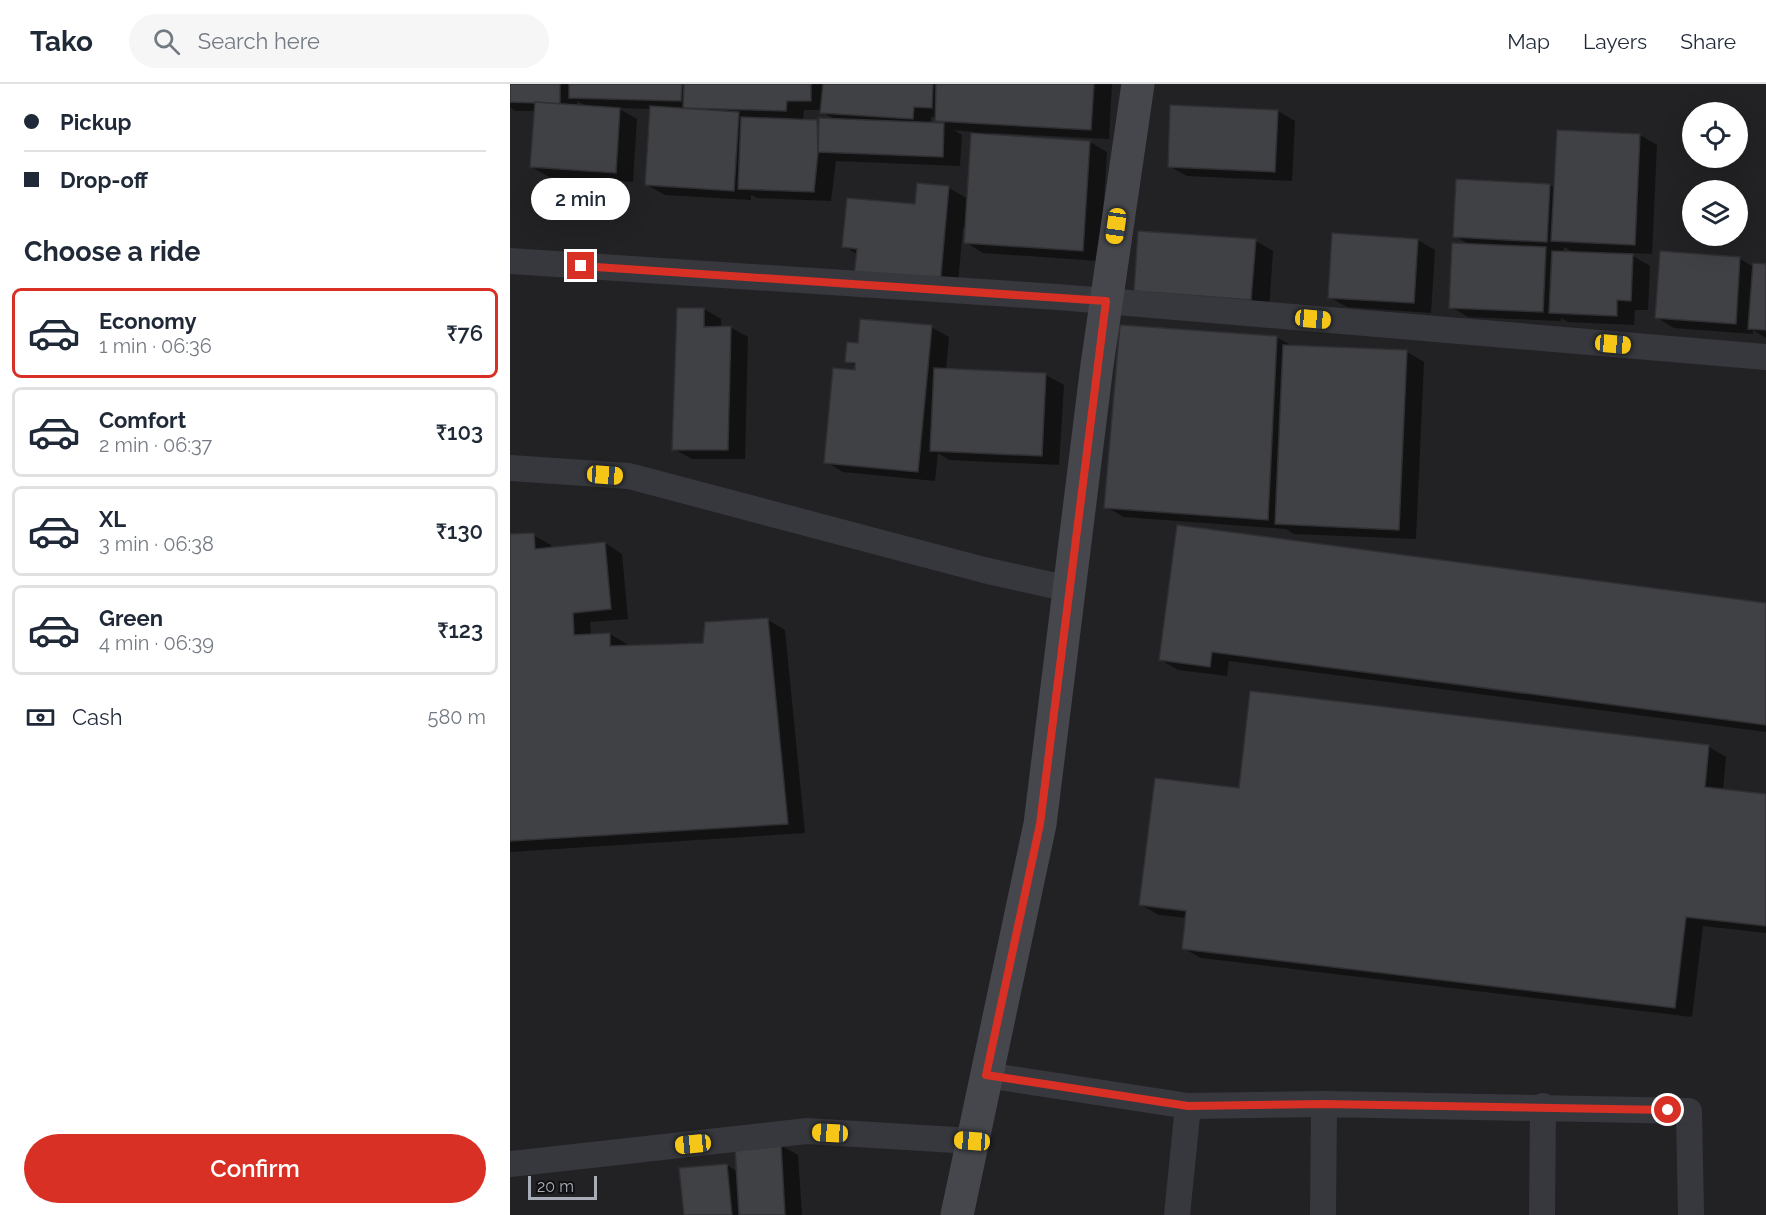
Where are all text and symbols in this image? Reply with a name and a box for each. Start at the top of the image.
search box [129,14,549,68]
text: Tako [30,25,93,58]
icon: search [150,25,183,58]
text: Search here [198,28,320,54]
text: Map [1507,29,1550,54]
text: Layers [1583,29,1647,54]
text: Share [1680,29,1736,54]
map controls [1682,102,1748,246]
button: locate [1682,102,1748,168]
text: Pickup [60,109,132,135]
text: Drop-off [60,167,148,193]
callout: 2 min [532,179,631,221]
button: layers [1682,180,1748,246]
text: 2 min [555,187,606,211]
car [1105,207,1127,245]
text: Choose a ride [24,236,200,267]
route end [567,252,594,279]
icon: car [27,306,81,360]
text: Economy [99,308,197,334]
car [1294,308,1332,330]
text: ₹76 [446,320,483,346]
car [1594,333,1632,355]
text: 1 min · 06:36 [99,334,212,358]
icon: car [27,405,81,459]
text: Comfort [99,407,186,433]
text: ₹103 [436,419,483,445]
text: 2 min · 06:37 [99,433,212,457]
car [586,465,624,485]
icon: car [27,504,81,558]
text: XL [99,506,126,532]
text: ₹130 [436,518,483,544]
text: 3 min · 06:38 [99,532,214,556]
icon: car [27,603,81,657]
text: Green [99,605,163,631]
text: ₹123 [437,617,483,643]
text: 4 min · 06:39 [99,631,214,655]
icon: cash [24,701,57,734]
text: Cash [72,704,123,730]
text: 580 m [428,705,486,729]
route start [1654,1096,1681,1123]
car [812,1123,848,1143]
car [953,1131,991,1151]
car [674,1133,712,1155]
button: Confirm [24,1134,486,1203]
scale bar [528,1173,597,1200]
text: 20 m [537,1177,574,1196]

